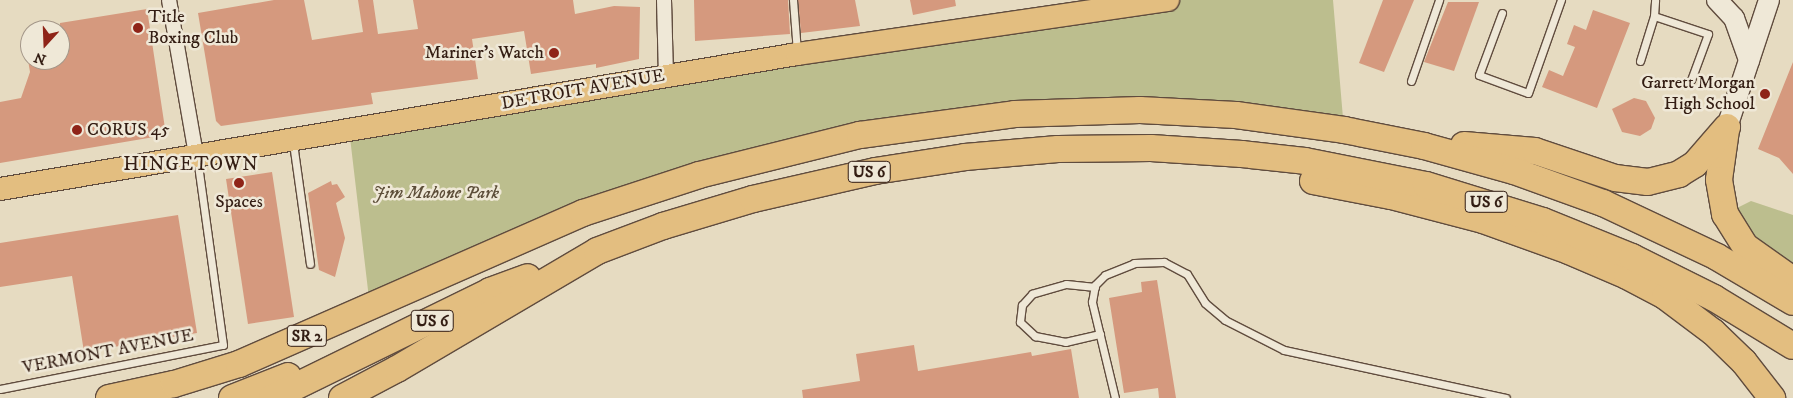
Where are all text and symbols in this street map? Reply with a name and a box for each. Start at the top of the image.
place label: Title Boxing Club [148,7,238,50]
north arrow [20,20,70,70]
marker: Title Boxing Club [132,22,144,34]
place label: Mariner's Watch [425,42,544,64]
marker: Mariner's Watch [548,47,560,59]
text: N [32,48,49,69]
street label: DETROIT AVENUE [500,65,666,115]
place label: Garrett Morgan High School [1641,73,1755,116]
marker: Garrett Morgan High School [1759,88,1771,100]
place label: CORUS 45 [87,119,170,141]
marker: CORUS 45 [71,124,83,136]
district label: HINGETOWN [122,154,260,176]
road number: US 6 [846,158,892,186]
marker: Spaces [233,177,245,189]
park label: Jim Mahone Park [373,182,499,204]
road number: US 6 [1464,188,1508,216]
place label: Spaces [215,191,263,213]
road number: US 6 [410,308,454,334]
road number: SR 2 [286,322,328,350]
street label: VERMONT AVENUE [21,325,195,379]

